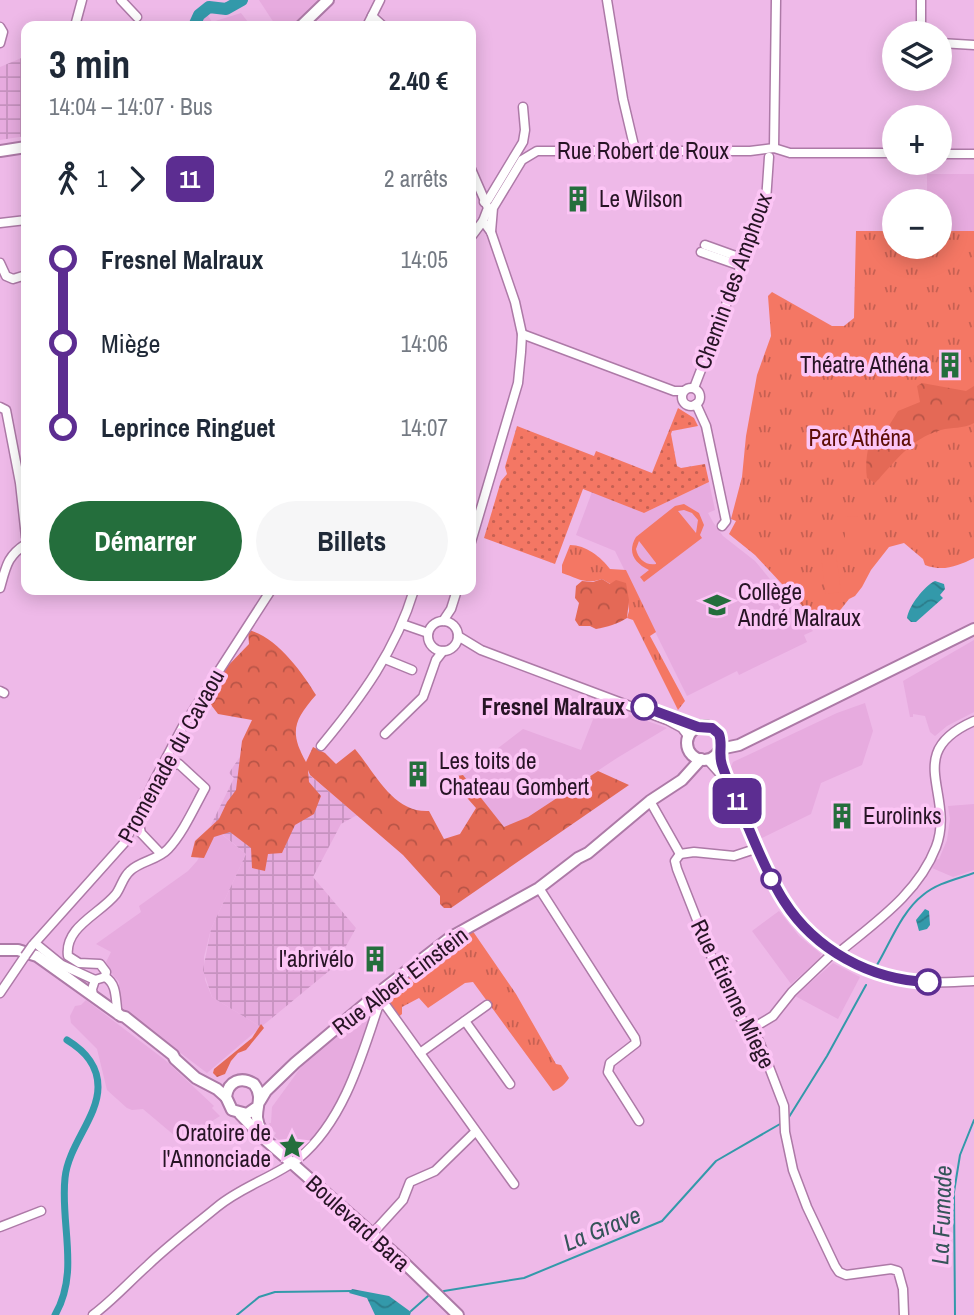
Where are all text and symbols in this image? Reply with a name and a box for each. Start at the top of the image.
map controls [882,21,952,259]
button: layers [882,21,952,91]
text: 3 min [49,39,130,90]
text: 2.40 € [389,63,448,98]
text: 14:04 – 14:07 · Bus [49,91,213,122]
button: + [882,105,952,175]
street label: Rue Robert de Roux [557,135,730,166]
icon: walk [49,160,87,198]
icon: forward [118,160,156,198]
text: 1 [97,163,108,194]
text: 11 [180,163,200,195]
text: 2 arrêts [384,163,448,194]
place label: Le Wilson [599,183,683,214]
building icon: Le Wilson [563,184,593,214]
street label: Chemin des Amphoux [686,188,779,373]
button: − [882,189,952,259]
text: Fresnel Malraux [101,242,263,277]
text: 14:05 [401,244,448,275]
text: Miège [101,326,160,361]
text: 14:06 [401,328,448,359]
place label: Théatre Athéna [800,349,930,380]
building icon: Théatre Athéna [935,350,965,380]
text: Leprince Ringuet [101,410,275,445]
text: 14:07 [401,412,448,443]
park label: Parc Athéna [809,422,912,453]
button: Démarrer [49,501,242,581]
button: Billets [256,501,448,581]
place label: Collège André Malraux [737,576,861,633]
school or university icon: Collège André Malraux [702,590,732,620]
street label: Promenade du Cavaou [110,663,231,848]
place label: Fresnel Malraux [481,691,625,722]
marker: Fresnel Malraux [631,694,657,720]
place label: Les toits de Chateau Gombert [439,745,589,802]
building icon: Les toits de Chateau Gombert [403,759,433,789]
line badge: 11 [706,778,768,824]
text: 11 [727,785,747,817]
place label: Eurolinks [863,800,942,831]
building icon: Eurolinks [827,801,857,831]
unlabelled marker [761,869,781,889]
street label: Rue Étienne Miege [684,914,783,1074]
street label: Rue Albert Einstein [325,919,474,1042]
place label: l'abrivélo [279,943,354,974]
building icon: l'abrivélo [360,944,390,974]
unlabelled marker [915,969,941,995]
place label: Oratoire de l'Annonciade [163,1117,271,1174]
place icon: Oratoire de l'Annonciade [277,1131,307,1161]
water label: La Fumade [923,1165,959,1265]
street label: Boulevard Bara [300,1168,417,1278]
water label: La Grave [558,1198,645,1258]

